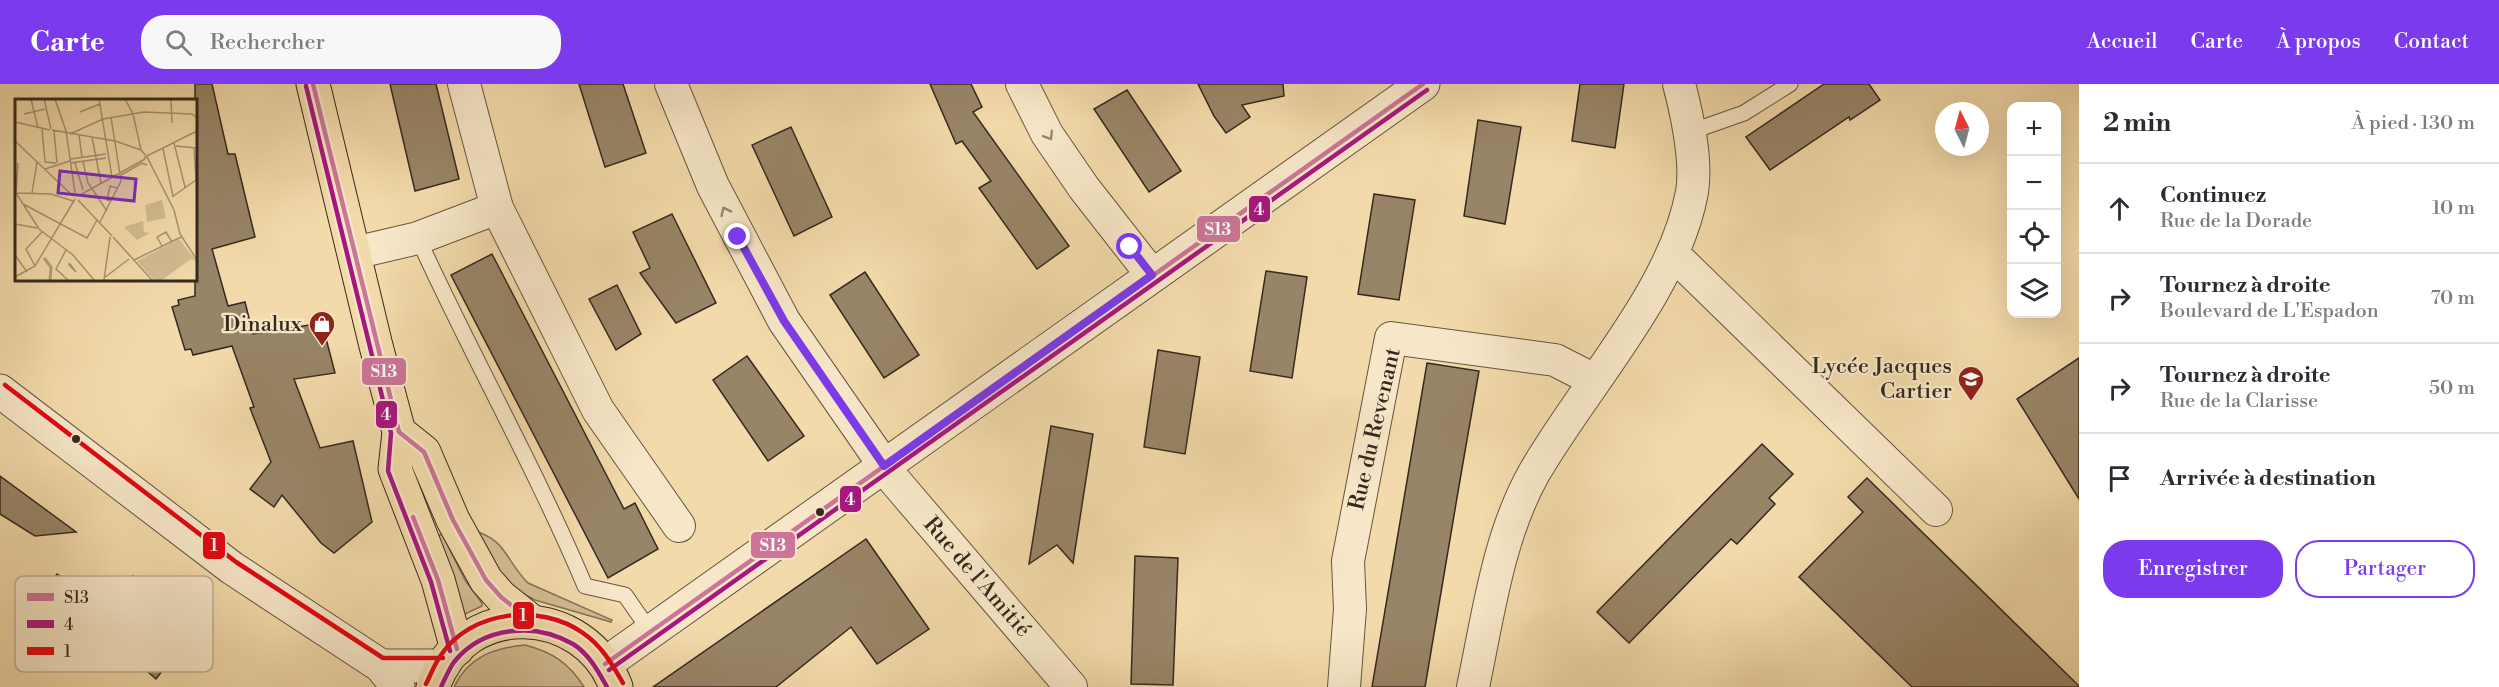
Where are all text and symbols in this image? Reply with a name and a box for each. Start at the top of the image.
search box [141,15,561,69]
text: Carte [30,25,105,60]
icon: search [162,26,195,59]
text: Rechercher [210,29,325,56]
text: Accueil [2087,29,2158,55]
text: Carte [2191,29,2243,55]
text: À propos [2276,29,2361,55]
text: Contact [2394,29,2469,55]
inset map [15,99,196,280]
north arrow [1935,102,1989,156]
map controls [2007,102,2061,318]
button: + [2007,102,2061,156]
text: 2 min [2103,107,2171,139]
text: À pied · 130 m [2351,111,2475,136]
one-way arrow [1042,130,1053,140]
button: − [2007,156,2061,210]
text: Continuez [2160,182,2266,209]
icon: ahead [2103,192,2136,225]
line badge: 4 [1248,195,1271,223]
text: 10 m [2432,196,2475,221]
text: 4 [1254,200,1265,220]
one-way arrow [720,206,732,217]
text: Rue de la Dorade [2160,209,2312,234]
button: locate [2007,210,2061,264]
line badge: S13 [1196,215,1241,243]
text: S13 [1205,220,1232,240]
route end [724,223,750,249]
route start [1116,233,1142,259]
button: layers [2007,264,2061,318]
text: Tournez à droite [2160,272,2331,299]
icon: right [2103,282,2136,315]
text: 70 m [2431,286,2475,311]
text: Boulevard de L'Espadon [2160,299,2379,324]
shop icon: Dinalux [307,309,337,347]
place label: Dinalux [223,311,303,338]
street label: Rue du Revenant [1343,345,1407,513]
place label: Lycée Jacques Cartier [1811,353,1952,405]
line badge: S13 [361,357,407,386]
text: S13 [371,362,398,382]
text: Tournez à droite [2160,362,2331,389]
school or university icon: Lycée Jacques Cartier [1956,364,1986,402]
icon: right [2103,372,2136,405]
text: 50 m [2429,376,2475,401]
text: Rue de la Clarisse [2160,389,2318,414]
line badge: 4 [375,400,398,429]
text: 4 [381,405,392,425]
unlabelled marker [70,433,82,445]
icon: arrive [2103,462,2136,495]
text: Arrivée à destination [2160,465,2376,492]
line badge: 4 [839,485,862,513]
text: 4 [845,490,856,510]
unlabelled marker [814,506,826,518]
street label: Rue de l'Amitié [917,511,1037,643]
line badge: 1 [202,531,226,560]
line badge: S13 [750,531,796,559]
text: 1 [210,536,218,556]
text: S13 [760,536,787,556]
button: Enregistrer [2103,540,2283,598]
button: Partager [2295,540,2475,598]
legend [15,576,213,672]
text: S13 [64,588,89,608]
line badge: 1 [512,601,535,630]
text: 1 [519,606,527,626]
text: 4 [64,615,74,635]
text: 1 [64,642,71,662]

